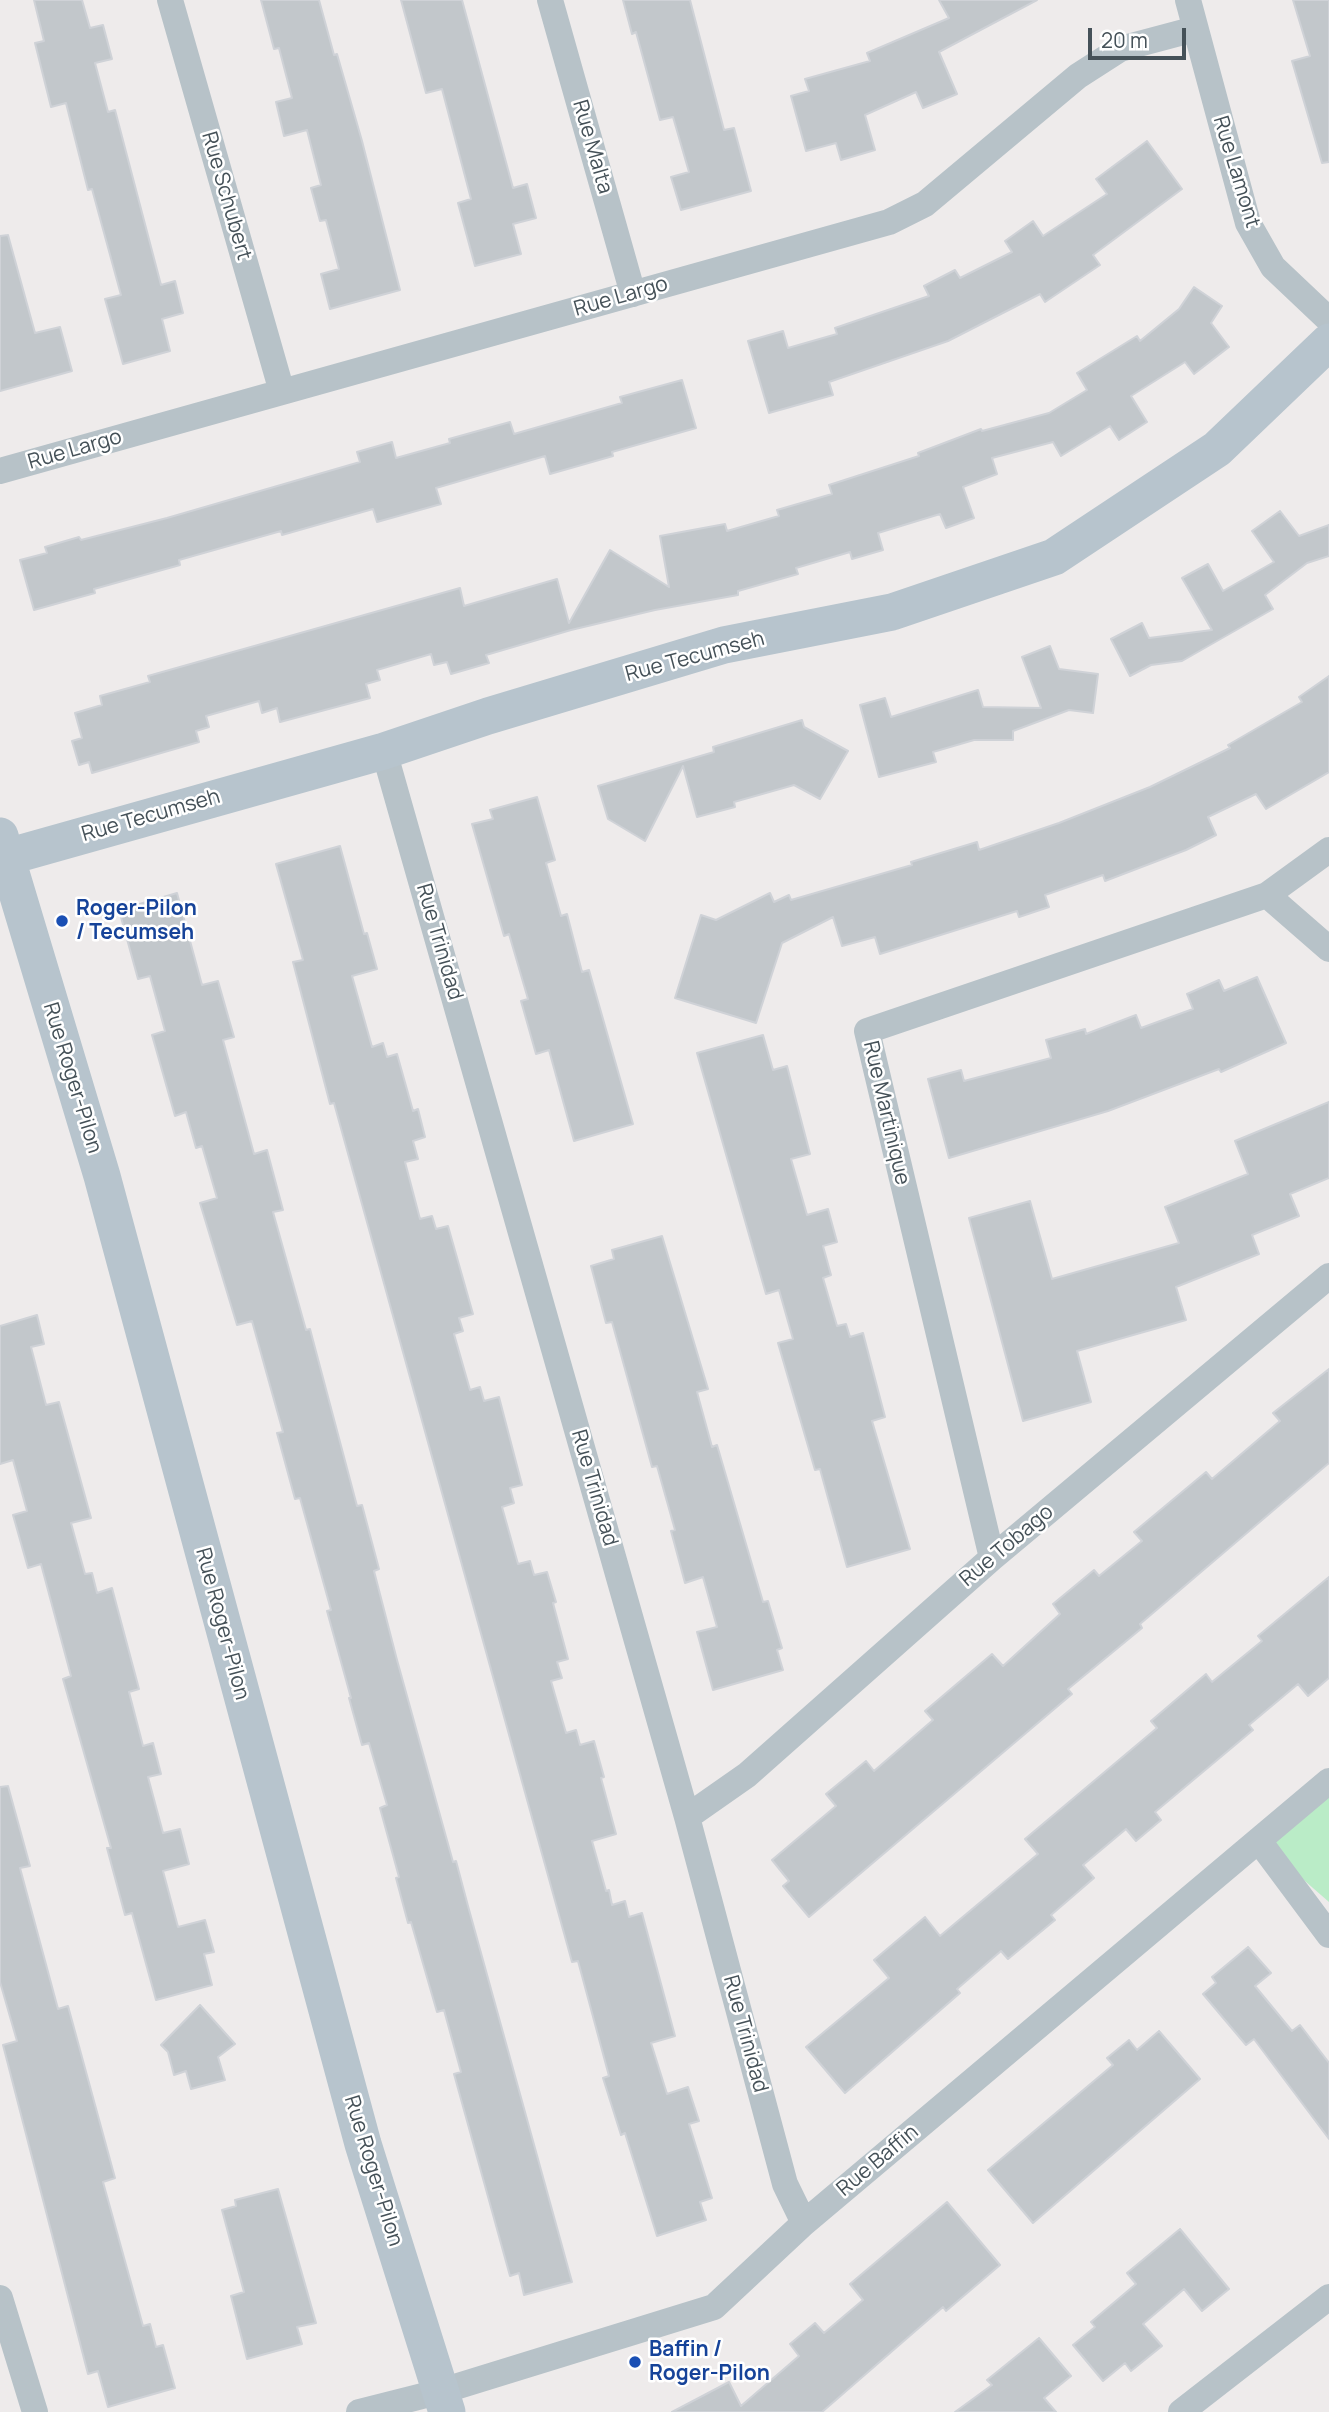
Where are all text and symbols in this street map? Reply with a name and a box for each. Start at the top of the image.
scale bar [1091,14,1189,58]
text: 20 m [1101,26,1148,54]
street label: Rue Malta [567,97,617,197]
street label: Rue Lamont [1207,113,1265,231]
street label: Rue Schubert [196,129,256,263]
street label: Rue Largo [571,272,671,322]
street label: Rue Largo [25,425,125,475]
street label: Rue Tecumseh [623,626,767,688]
street label: Rue Tecumseh [79,784,223,848]
street label: Rue Trinidad [410,881,468,1003]
place label: Roger-Pilon / Tecumseh [76,896,197,946]
marker: Roger-Pilon / Tecumseh [54,913,70,929]
street label: Rue Roger-Pilon [37,1000,107,1156]
street label: Rue Martinique [857,1039,915,1187]
street label: Rue Trinidad [565,1427,623,1549]
street label: Rue Tobago [955,1500,1059,1592]
street label: Rue Roger-Pilon [190,1545,254,1703]
street label: Rue Trinidad [717,1973,773,2095]
street label: Rue Roger-Pilon [338,2093,408,2249]
street label: Rue Baffin [832,2120,924,2202]
place label: Baffin / Roger-Pilon [649,2337,770,2387]
marker: Baffin / Roger-Pilon [627,2354,643,2370]

